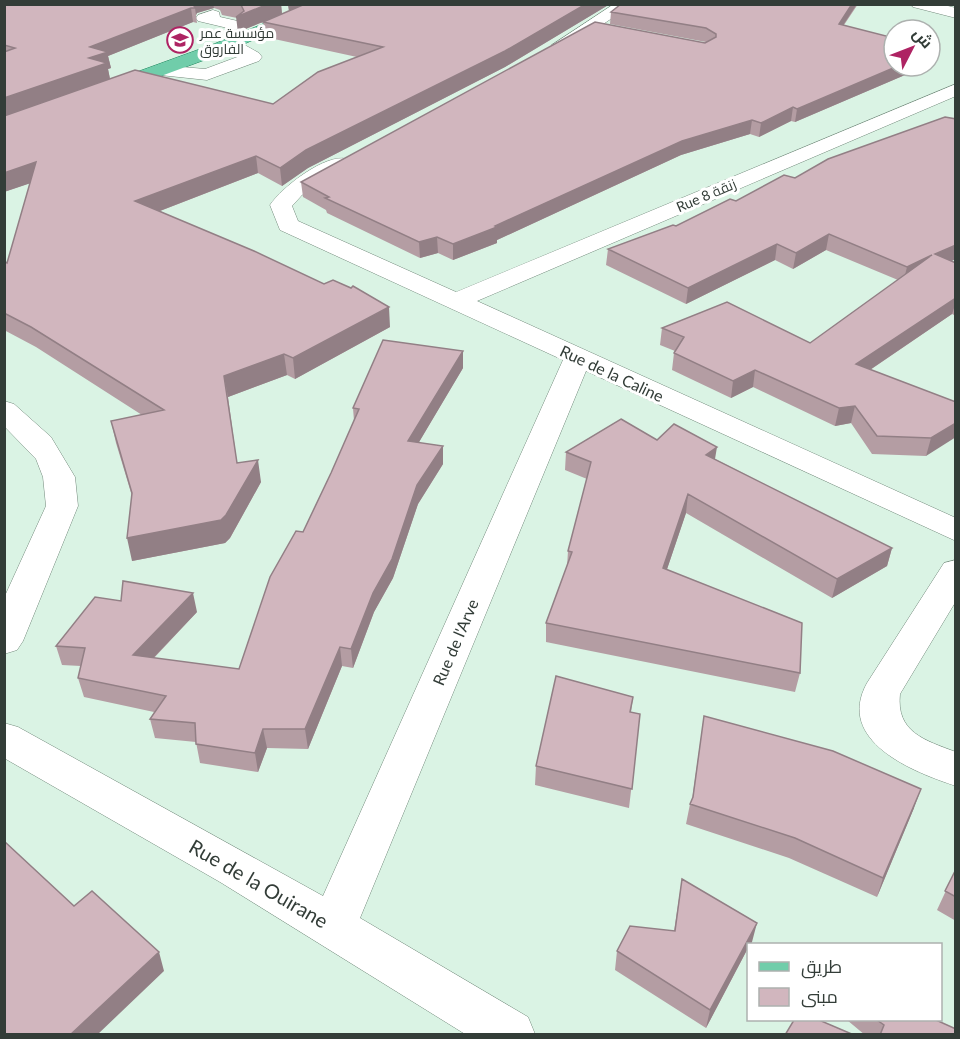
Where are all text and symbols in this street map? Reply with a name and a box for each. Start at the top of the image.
north arrow [882,18,942,78]
place label: مؤسسة عمر الفاروق [199,24,274,58]
text: ش [909,24,937,52]
school or university icon: مؤسسة عمر الفاروق [165,25,195,55]
street label: Rue 8 زنقة [673,175,739,215]
street label: Rue de la Caline [557,341,667,405]
street label: Rue de l'Arve [428,596,482,688]
street label: Rue de la Ouirane [185,834,333,932]
legend [747,943,942,1021]
text: طريق [801,955,842,979]
text: مبنى [801,985,838,1008]

